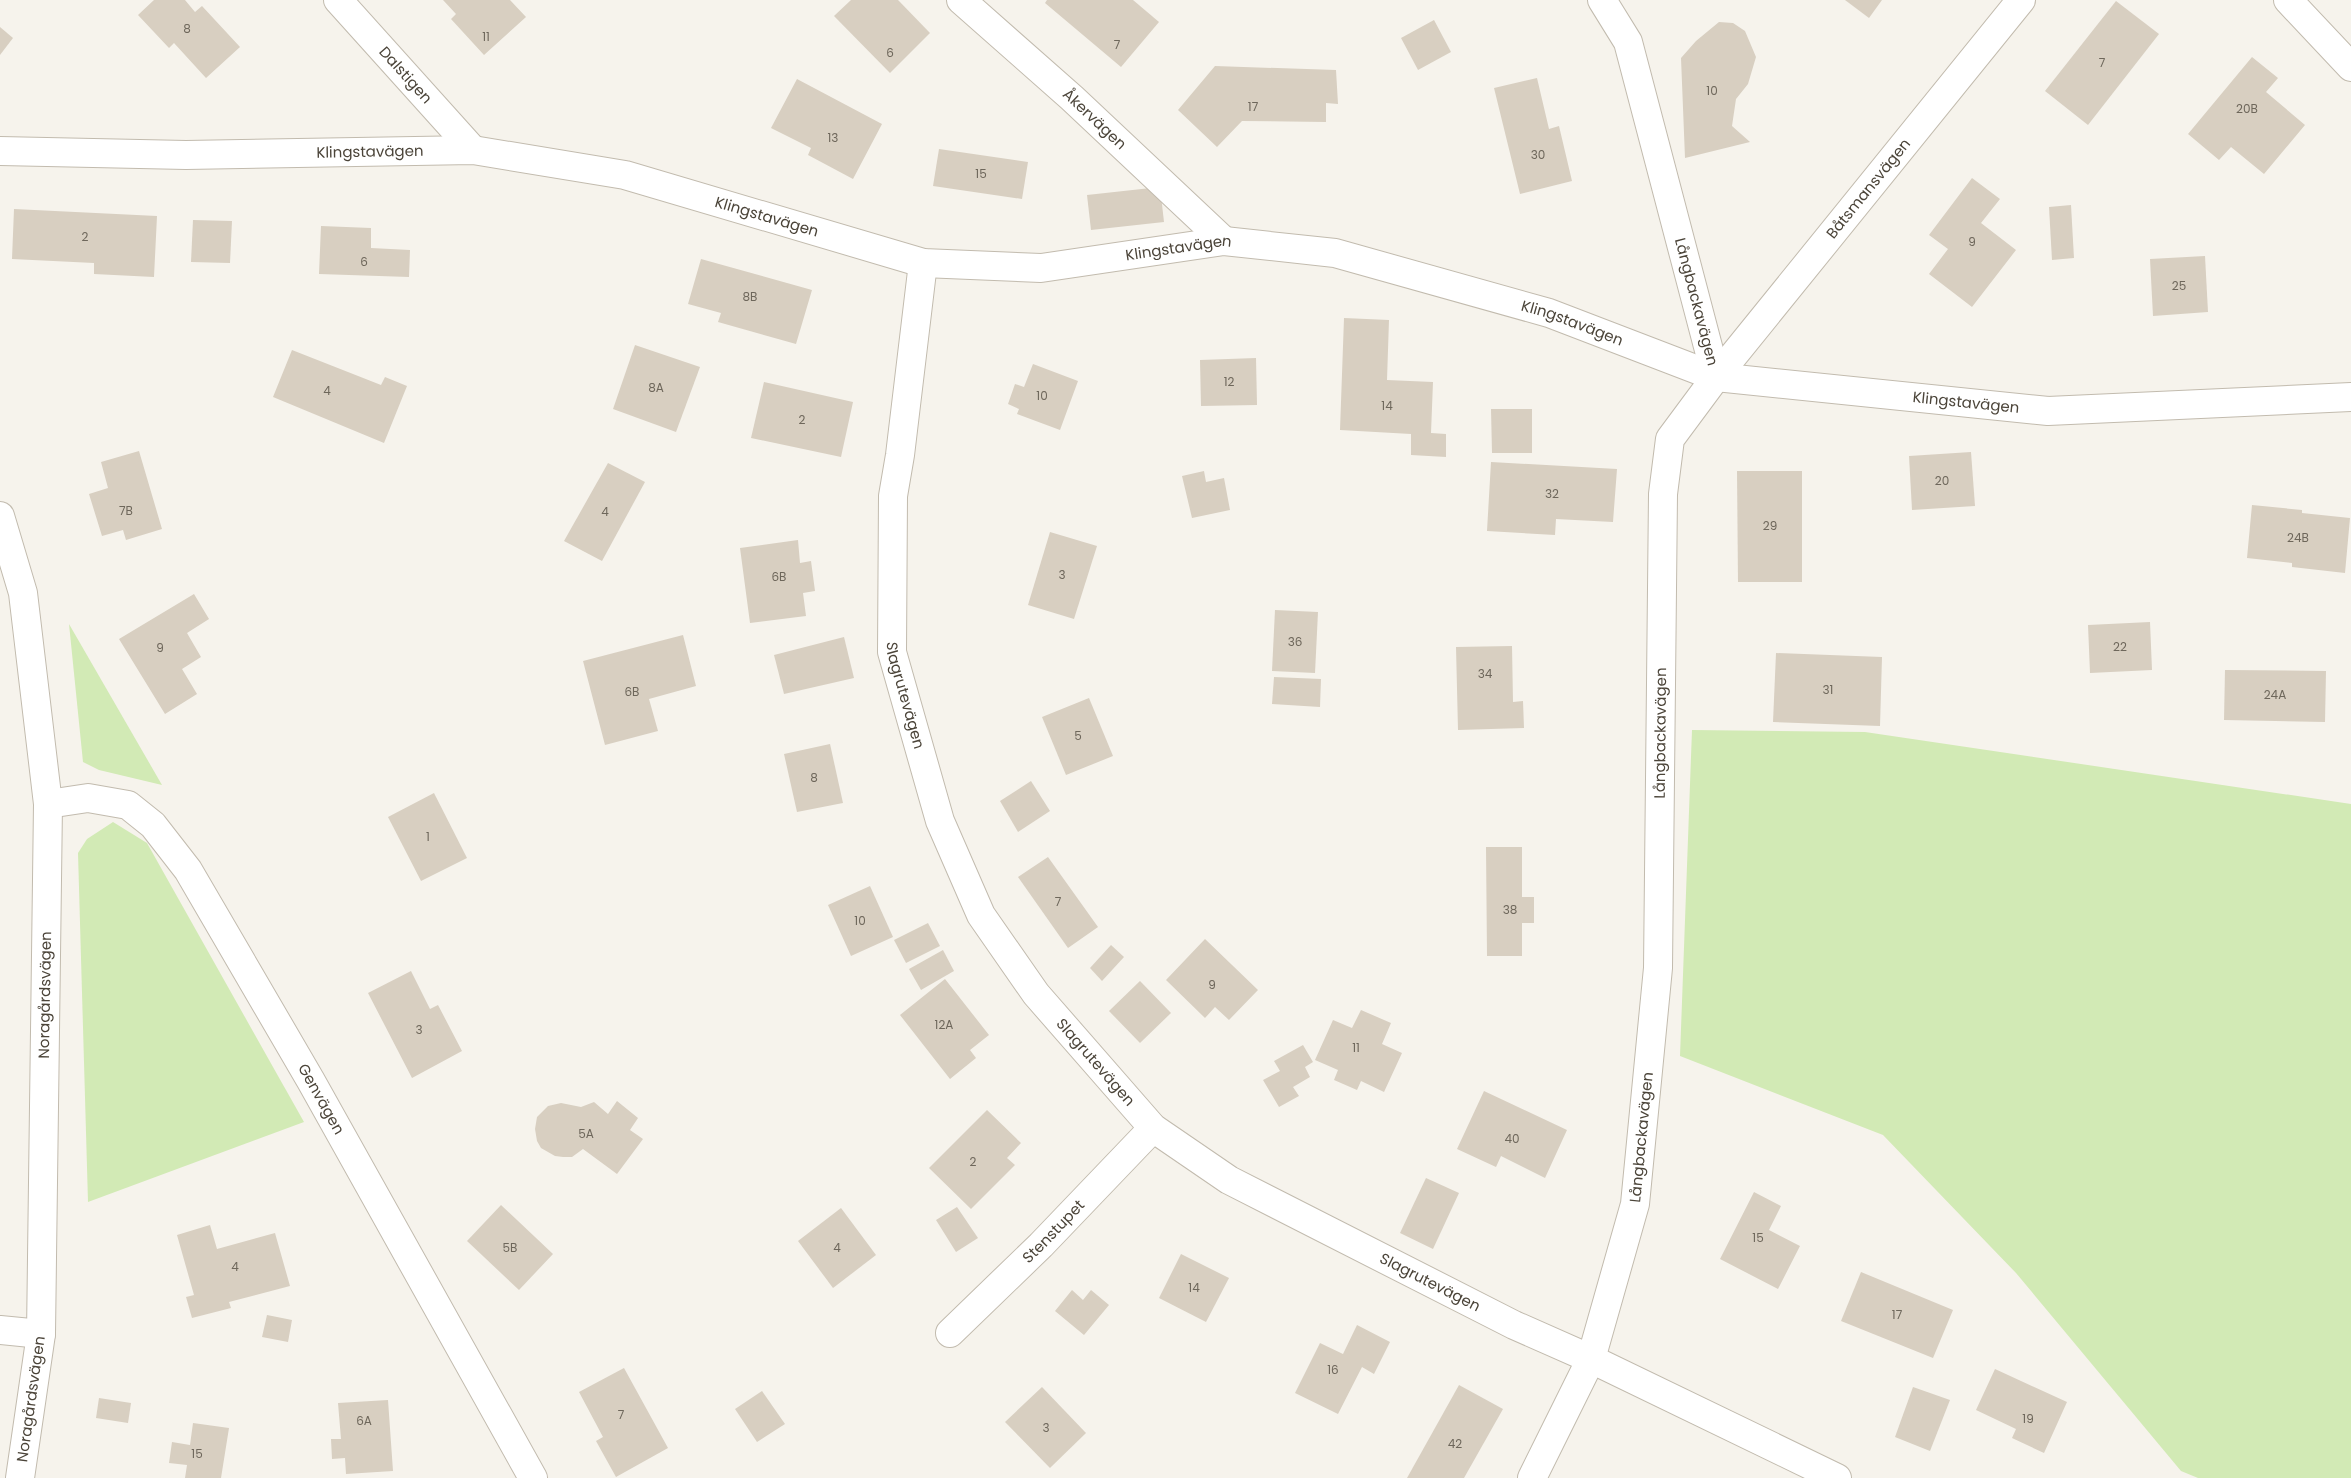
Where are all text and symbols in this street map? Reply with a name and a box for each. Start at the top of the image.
house number: 8 [183,20,191,37]
house number: 11 [482,28,490,45]
house number: 7 [1114,36,1121,53]
street label: Dalstigen [375,42,437,108]
house number: 6 [886,44,894,61]
house number: 7 [2099,54,2106,71]
house number: 10 [1706,82,1718,99]
street label: Åkervägen [1058,84,1131,154]
house number: 17 [1248,98,1259,115]
house number: 20B [2236,100,2258,117]
house number: 13 [828,129,838,146]
street label: Båtsmansvägen [1821,134,1915,243]
street label: Klingstavägen [316,140,424,163]
house number: 30 [1531,146,1545,163]
house number: 15 [975,165,987,182]
street label: Klingstavägen [713,191,821,242]
house number: 2 [82,228,89,245]
street label: Klingstavägen [1124,230,1233,265]
house number: 9 [1968,233,1976,250]
street label: Långbackavägen [1670,236,1724,368]
house number: 6 [360,253,368,270]
house number: 25 [2172,277,2186,294]
house number: 8B [743,288,757,305]
street label: Klingstavägen [1519,295,1627,351]
house number: 12 [1224,373,1234,390]
house number: 8A [648,379,664,396]
house number: 4 [323,382,331,399]
street label: Klingstavägen [1912,386,2020,418]
house number: 10 [1036,387,1048,404]
house number: 14 [1381,397,1393,414]
house number: 2 [799,411,806,428]
house number: 20 [1935,472,1949,489]
house number: 32 [1545,485,1559,502]
house number: 7B [119,502,133,519]
house number: 4 [601,503,609,520]
house number: 29 [1763,517,1777,534]
house number: 24B [2287,529,2309,546]
house number: 3 [1058,566,1066,583]
house number: 6B [772,568,786,585]
house number: 36 [1288,633,1302,650]
house number: 22 [2113,638,2127,655]
house number: 9 [156,639,164,656]
street label: Slagrutevägen [882,642,930,751]
house number: 34 [1478,665,1493,682]
street label: Långbackavägen [1649,667,1671,799]
house number: 31 [1823,681,1833,698]
house number: 6B [625,683,639,700]
house number: 24A [2264,686,2286,703]
house number: 5 [1074,727,1082,744]
house number: 8 [810,769,818,786]
house number: 1 [426,828,430,845]
house number: 7 [1055,893,1062,910]
house number: 38 [1503,901,1517,918]
house number: 10 [854,912,866,929]
street label: Noragårdsvägen [33,931,56,1059]
house number: 9 [1208,976,1216,993]
street label: Slagrutevägen [1052,1013,1140,1110]
house number: 12A [935,1016,953,1033]
house number: 3 [415,1021,423,1038]
house number: 11 [1352,1039,1360,1056]
street label: Genvägen [293,1060,350,1138]
street label: Långbackavägen [1624,1071,1658,1204]
house number: 5A [578,1125,594,1142]
house number: 40 [1504,1130,1520,1147]
house number: 2 [970,1153,977,1170]
street label: Stenstupet [1017,1195,1089,1268]
house number: 15 [1752,1229,1764,1246]
house number: 5B [503,1239,517,1256]
house number: 4 [833,1239,841,1256]
street label: Slagrutevägen [1376,1247,1484,1316]
house number: 4 [231,1258,239,1275]
house number: 14 [1188,1279,1200,1296]
house number: 17 [1892,1306,1903,1323]
street label: Noragårdsvägen [11,1334,50,1463]
house number: 16 [1327,1361,1339,1378]
house number: 7 [618,1406,625,1423]
house number: 19 [2022,1410,2034,1427]
house number: 6A [356,1412,372,1429]
house number: 3 [1042,1419,1050,1436]
house number: 42 [1448,1435,1462,1452]
house number: 15 [191,1445,203,1462]

